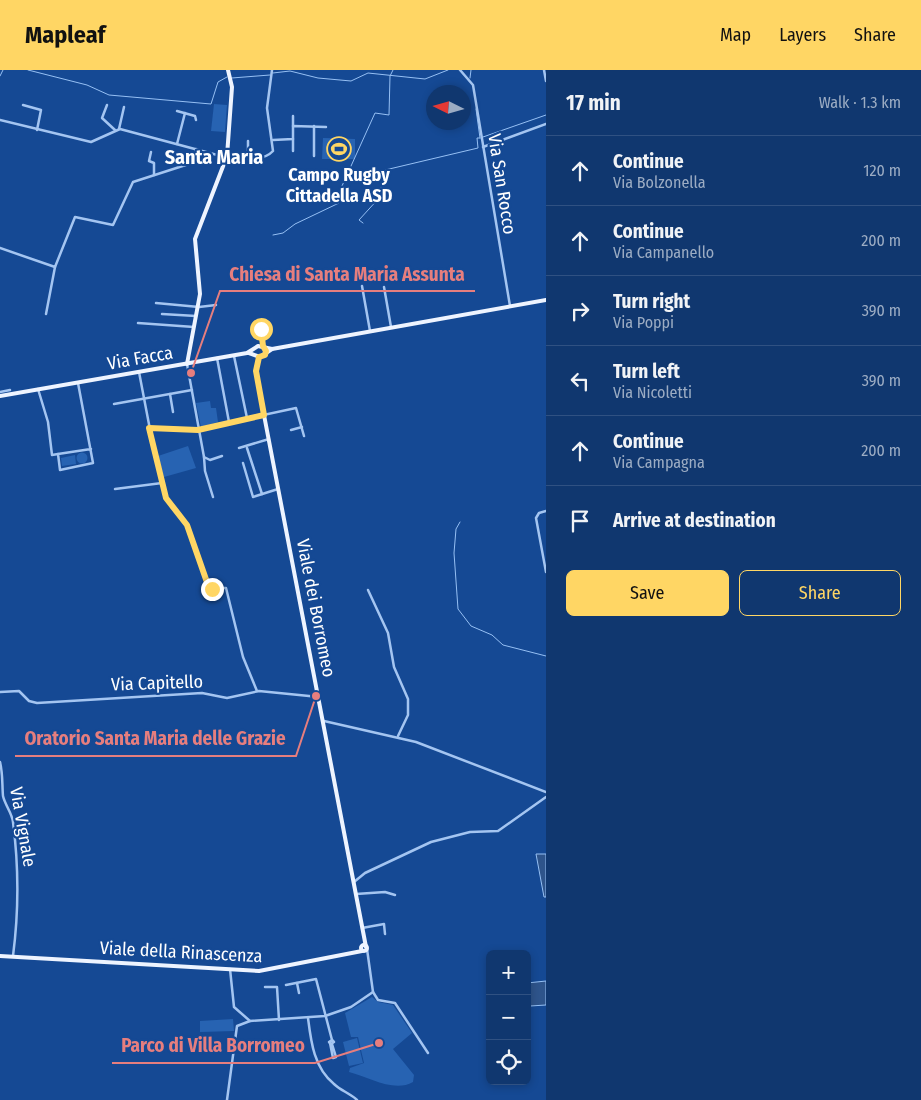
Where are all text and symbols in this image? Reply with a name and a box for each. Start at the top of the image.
text: Mapleaf [25,21,105,49]
text: Map [720,24,751,46]
text: Layers [779,24,826,46]
text: Share [854,24,896,46]
north arrow [426,85,471,130]
text: 17 min [566,90,621,116]
text: Walk · 1.3 km [819,93,901,112]
street label: Via San Rocco [483,132,521,236]
sports icon: Campo Rugby Cittadella ASD [326,136,352,162]
district label: Santa Maria [165,145,263,169]
text: Continue [613,150,684,173]
icon: ahead [566,157,594,185]
text: 120 m [863,161,901,180]
place label: Campo Rugby Cittadella ASD [286,164,393,207]
text: Via Bolzonella [613,173,706,192]
text: Continue [613,220,684,243]
icon: ahead [566,227,594,255]
text: 200 m [861,231,901,250]
text: Via Campanello [613,243,714,262]
callout: Chiesa di Santa Maria Assunta [220,257,475,291]
text: Chiesa di Santa Maria Assunta [229,263,465,286]
text: Turn right [613,290,690,313]
icon: right [566,297,594,325]
text: 390 m [862,301,901,320]
text: Via Poppi [613,313,674,332]
route start [250,318,273,341]
street label: Via Facca [106,341,175,375]
text: Turn left [613,360,680,383]
icon: left [566,367,594,395]
text: 390 m [862,371,901,390]
text: Via Nicoletti [613,383,692,402]
text: Continue [613,430,684,453]
icon: ahead [566,437,594,465]
text: 200 m [861,441,901,460]
text: Via Campagna [613,453,705,472]
icon: arrive [566,507,594,535]
text: Arrive at destination [613,509,776,532]
street label: Viale dei Borromeo [292,537,340,679]
button: Save [566,570,729,616]
button: Share [739,570,901,616]
route end [201,578,224,601]
street label: Via Capitello [111,670,203,696]
callout: Oratorio Santa Maria delle Grazie [15,722,296,756]
text: Oratorio Santa Maria delle Grazie [24,727,286,750]
street label: Via Vignale [5,785,41,869]
street label: Viale della Rinascenza [99,937,263,967]
map controls [486,950,531,1085]
button: + [486,950,531,995]
button: − [486,995,531,1040]
callout: Parco di Villa Borromeo [112,1029,315,1063]
text: Parco di Villa Borromeo [121,1034,305,1057]
button: locate [486,1040,531,1085]

